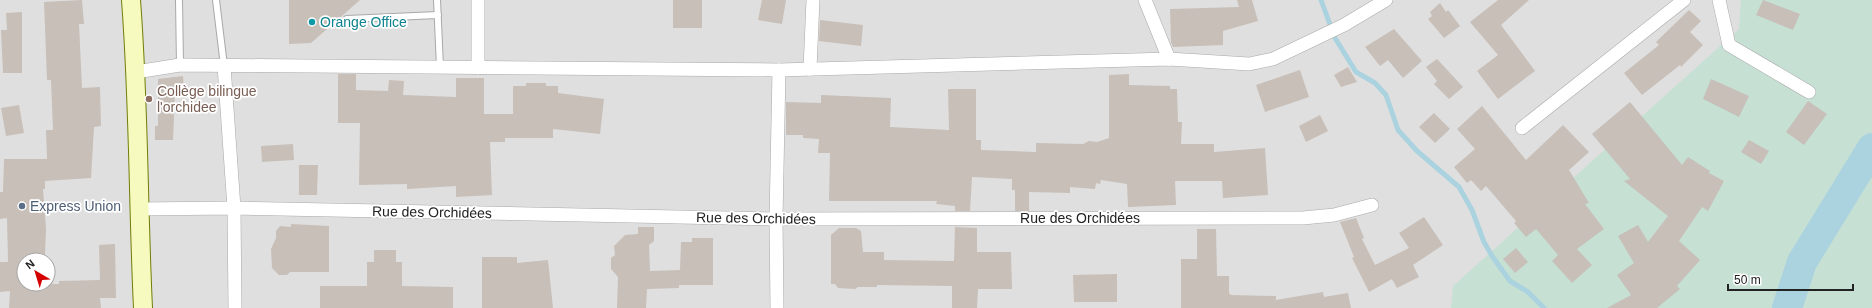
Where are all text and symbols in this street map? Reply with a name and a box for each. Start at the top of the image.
place label: Orange Office [320,14,407,30]
marker: Orange Office [307,17,317,27]
place label: Collège bilingue l'orchidee [157,83,257,115]
marker: Collège bilingue l'orchidee [144,94,154,104]
place label: Express Union [30,198,121,214]
marker: Express Union [17,201,27,211]
street label: Rue des Orchidées [372,203,492,221]
street label: Rue des Orchidées [696,209,816,227]
street label: Rue des Orchidées [1020,210,1140,226]
north arrow [16,252,56,292]
text: N [23,257,37,271]
scale bar [1728,266,1853,292]
text: 50 m [1734,273,1761,287]

